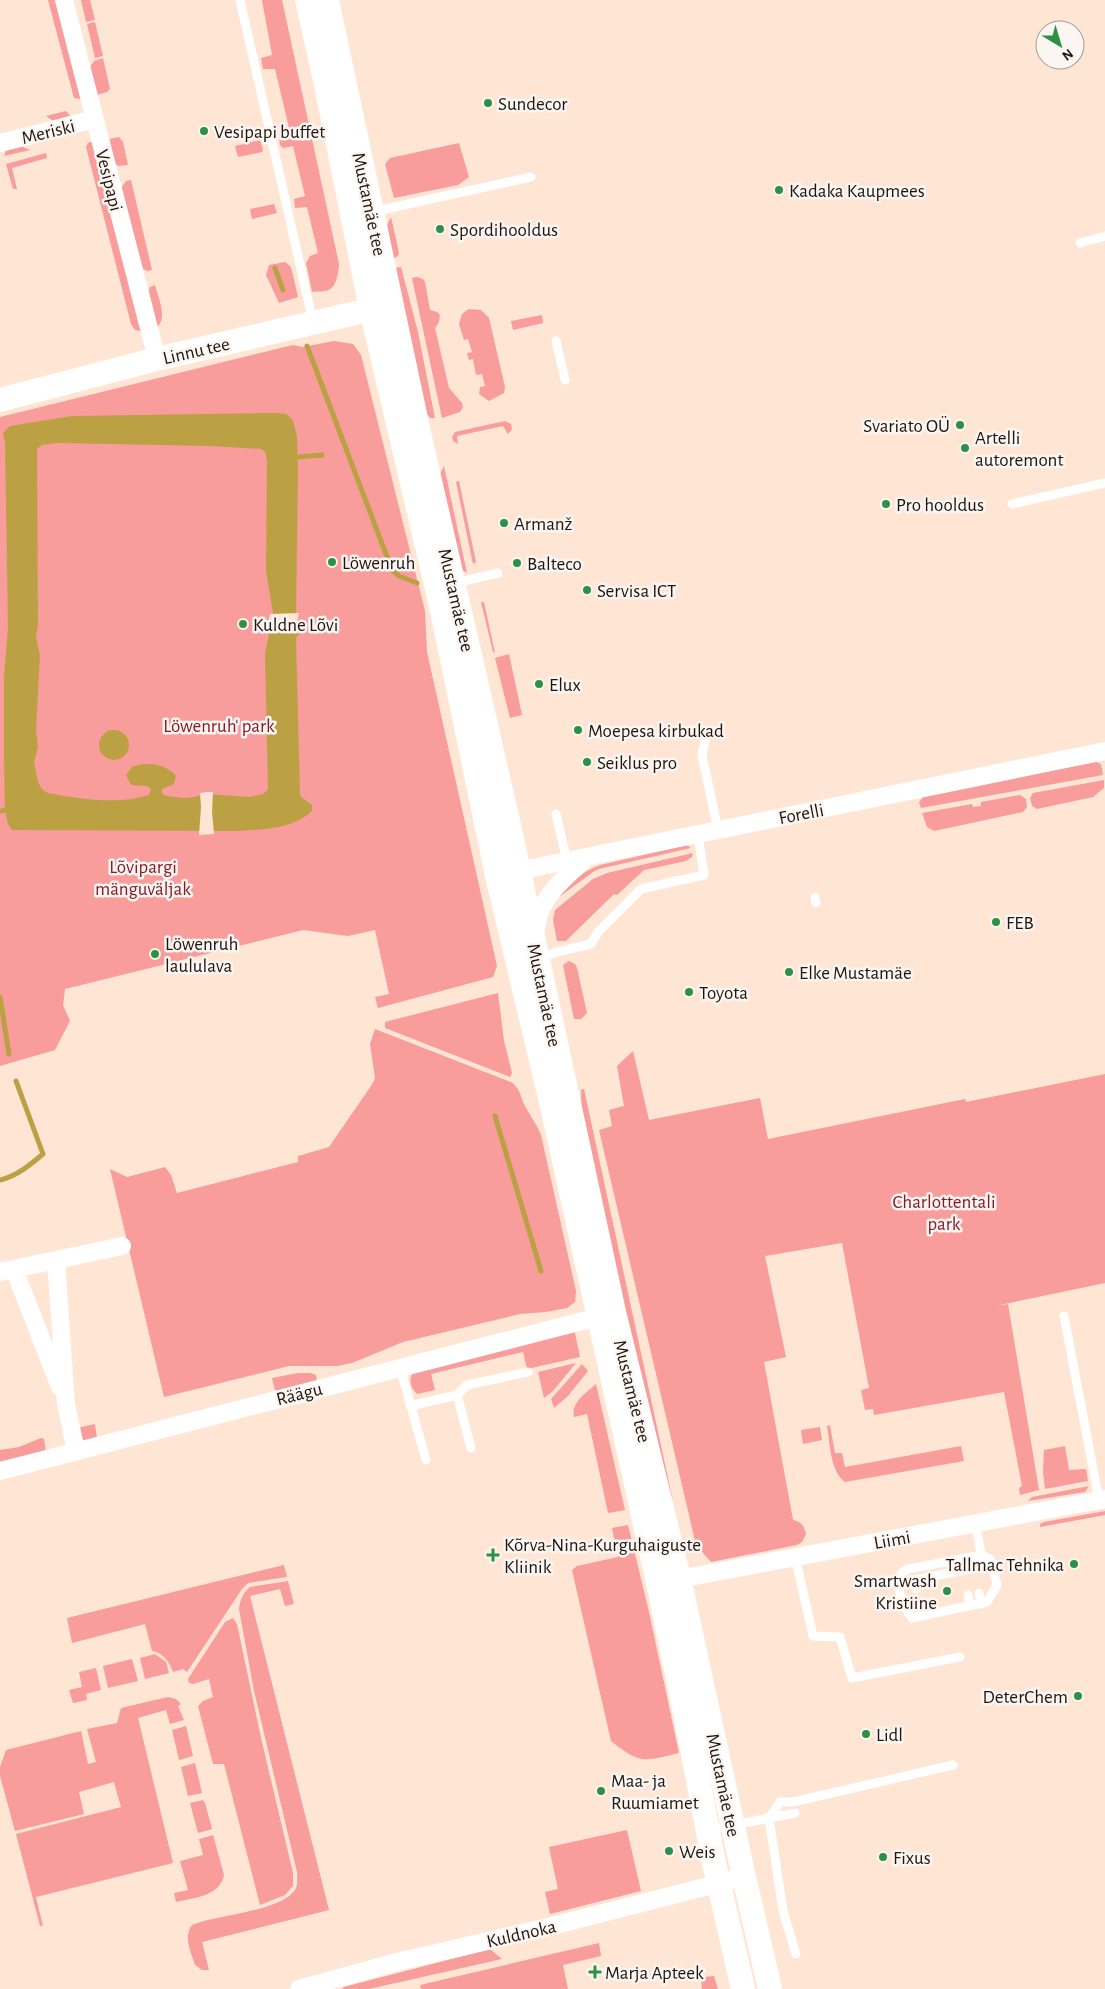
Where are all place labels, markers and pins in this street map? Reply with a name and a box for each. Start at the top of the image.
place label: Sundecor [498,95,567,114]
marker: Sundecor [482,97,494,109]
place label: Vesipapi buffet [214,123,325,142]
marker: Vesipapi buffet [198,125,210,137]
place label: Kadaka Kaupmees [789,182,925,201]
marker: Kadaka Kaupmees [773,184,785,196]
place label: Spordihooldus [450,221,558,240]
marker: Spordihooldus [434,223,446,235]
place label: Svariato OÜ [863,416,950,436]
marker: Svariato OÜ [954,419,966,431]
place label: Artelli autoremont [975,429,1063,470]
marker: Artelli autoremont [959,442,971,454]
place label: Pro hooldus [896,496,984,515]
marker: Pro hooldus [880,498,892,510]
place label: Armanž [514,515,573,534]
marker: Armanž [498,517,510,529]
place label: Löwenruh [342,554,415,573]
place label: Balteco [527,555,582,574]
marker: Löwenruh [326,556,338,568]
marker: Balteco [511,557,523,569]
place label: Servisa ICT [597,582,676,601]
marker: Servisa ICT [581,584,593,596]
place label: Kuldne Lõvi [253,616,338,635]
marker: Kuldne Lõvi [237,618,249,630]
place label: Elux [549,676,581,695]
marker: Elux [533,678,545,690]
place label: Moepesa kirbukad [588,722,724,741]
marker: Moepesa kirbukad [572,724,584,736]
place label: Seiklus pro [597,754,677,773]
marker: Seiklus pro [581,756,593,768]
place label: FEB [1006,914,1034,933]
marker: FEB [990,916,1002,928]
place label: Löwenruh laululava [165,935,238,976]
marker: Löwenruh laululava [149,948,161,960]
place label: Elke Mustamäe [799,964,912,983]
marker: Elke Mustamäe [783,966,795,978]
place label: Toyota [699,984,748,1003]
marker: Toyota [683,986,695,998]
place label: Kõrva-Nina-Kurguhaiguste Kliinik [504,1536,701,1577]
marker: Kõrva-Nina-Kurguhaiguste Kliinik [486,1548,500,1562]
place label: Tallmac Tehnika [945,1556,1064,1575]
marker: Tallmac Tehnika [1068,1558,1080,1570]
place label: Smartwash Kristiine [854,1572,937,1613]
marker: Smartwash Kristiine [941,1585,953,1597]
place label: DeterChem [983,1688,1068,1707]
marker: DeterChem [1072,1690,1084,1702]
place label: Lidl [876,1726,903,1745]
marker: Lidl [860,1728,872,1740]
place label: Maa- ja Ruumiamet [611,1772,699,1813]
marker: Maa- ja Ruumiamet [595,1785,607,1797]
place label: Weis [679,1843,716,1862]
marker: Weis [663,1845,675,1857]
place label: Fixus [893,1849,931,1868]
marker: Fixus [877,1851,889,1863]
place label: Marja Apteek [605,1964,704,1983]
marker: Marja Apteek [589,1966,601,1978]

